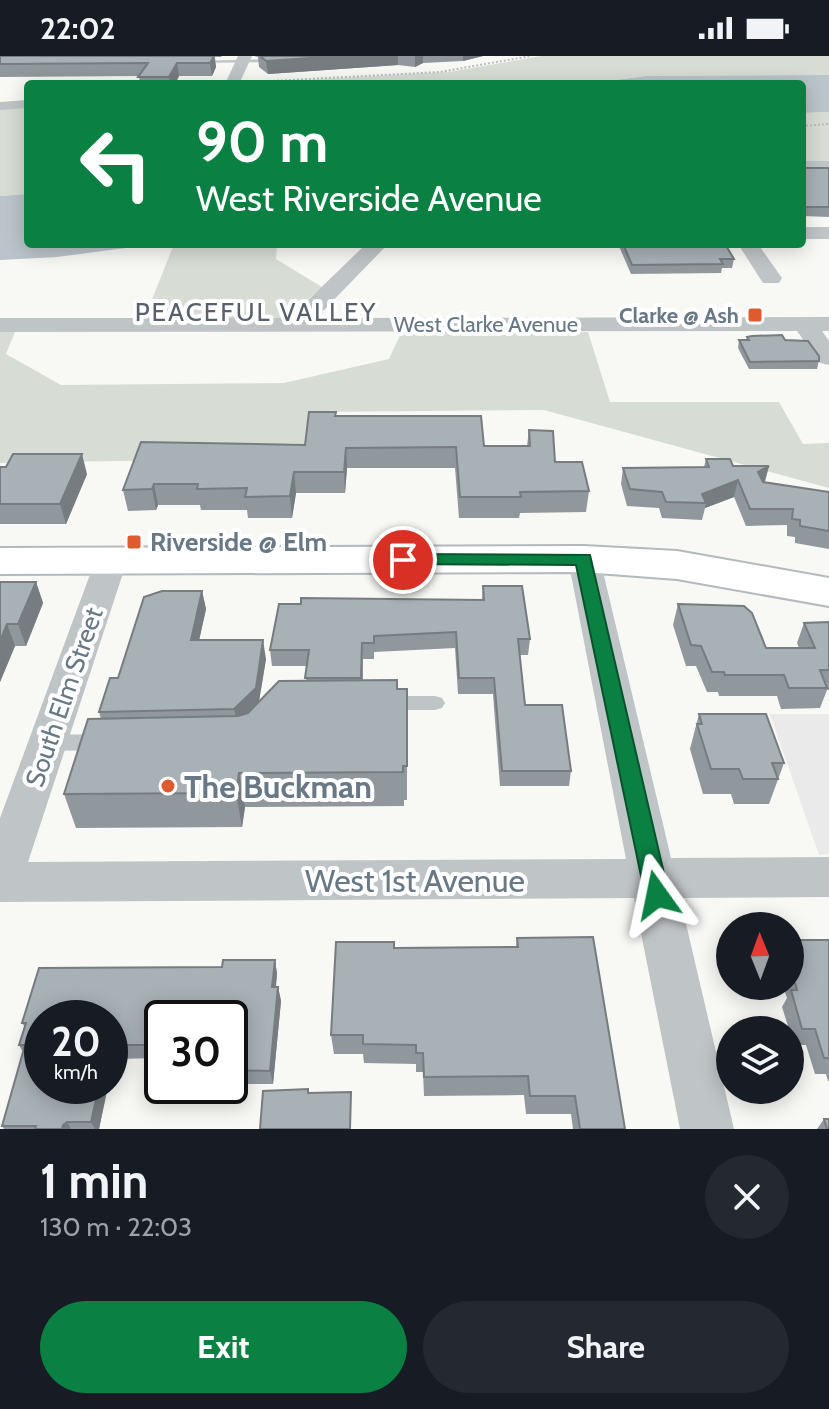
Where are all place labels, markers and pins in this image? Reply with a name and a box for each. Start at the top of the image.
place label: Clarke @ Ash [619,302,739,329]
marker: Clarke @ Ash [746,306,764,324]
place label: Riverside @ Elm [150,526,327,558]
pin [369,526,437,594]
marker: Riverside @ Elm [125,533,143,551]
place label: The Buckman [184,767,372,806]
marker: The Buckman [159,777,177,795]

